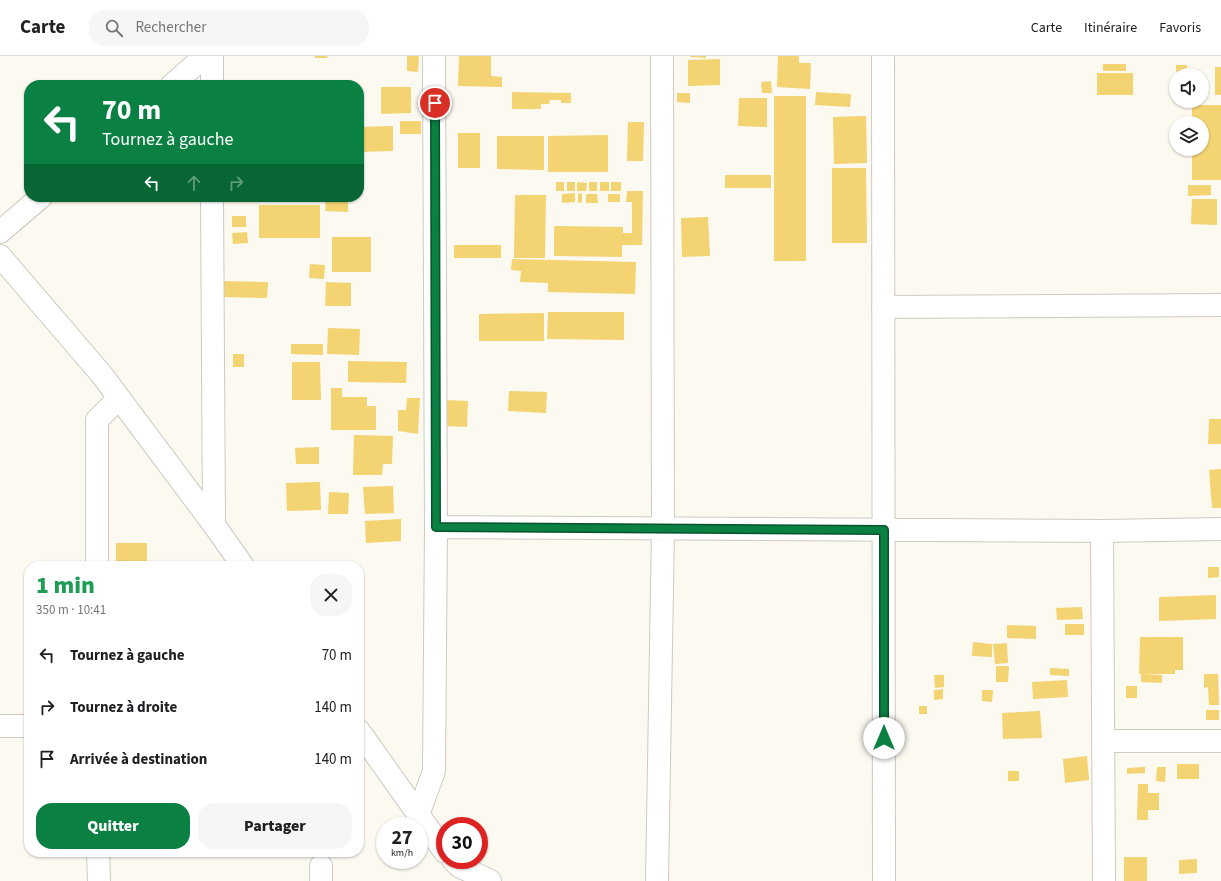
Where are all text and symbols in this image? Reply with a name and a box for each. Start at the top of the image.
search box [89,10,369,46]
text: Carte [20,14,65,41]
icon: search [103,17,125,39]
text: Rechercher [135,17,206,38]
text: Carte [1031,18,1062,38]
text: Itinéraire [1084,18,1137,38]
text: Favoris [1159,18,1201,38]
map controls [1169,68,1209,156]
button: sound [1169,68,1209,108]
pin [418,86,452,120]
text: 70 m [102,90,161,130]
icon: arrive [424,92,446,114]
icon: left [36,96,88,148]
button: layers [1169,116,1209,156]
text: Tournez à gauche [102,127,234,152]
icon: left [141,172,163,194]
icon: ahead [183,172,205,194]
icon: right [225,172,247,194]
text: 1 min [36,568,95,603]
button: close [310,574,352,616]
text: 350 m · 10:41 [36,601,106,619]
icon: left [36,644,58,666]
text: Tournez à gauche [70,645,185,666]
text: 70 m [322,645,352,666]
icon: right [36,696,58,718]
text: Tournez à droite [70,697,177,718]
text: 140 m [314,697,352,718]
position arrow [863,717,905,759]
icon: arrive [36,748,58,770]
text: Arrivée à destination [70,749,207,770]
text: 140 m [314,749,352,770]
button: Quitter [36,803,190,849]
button: Partager [198,803,352,849]
speed limit sign: 30 [436,817,488,869]
text: 27 [391,824,413,852]
text: km/h [391,846,413,860]

